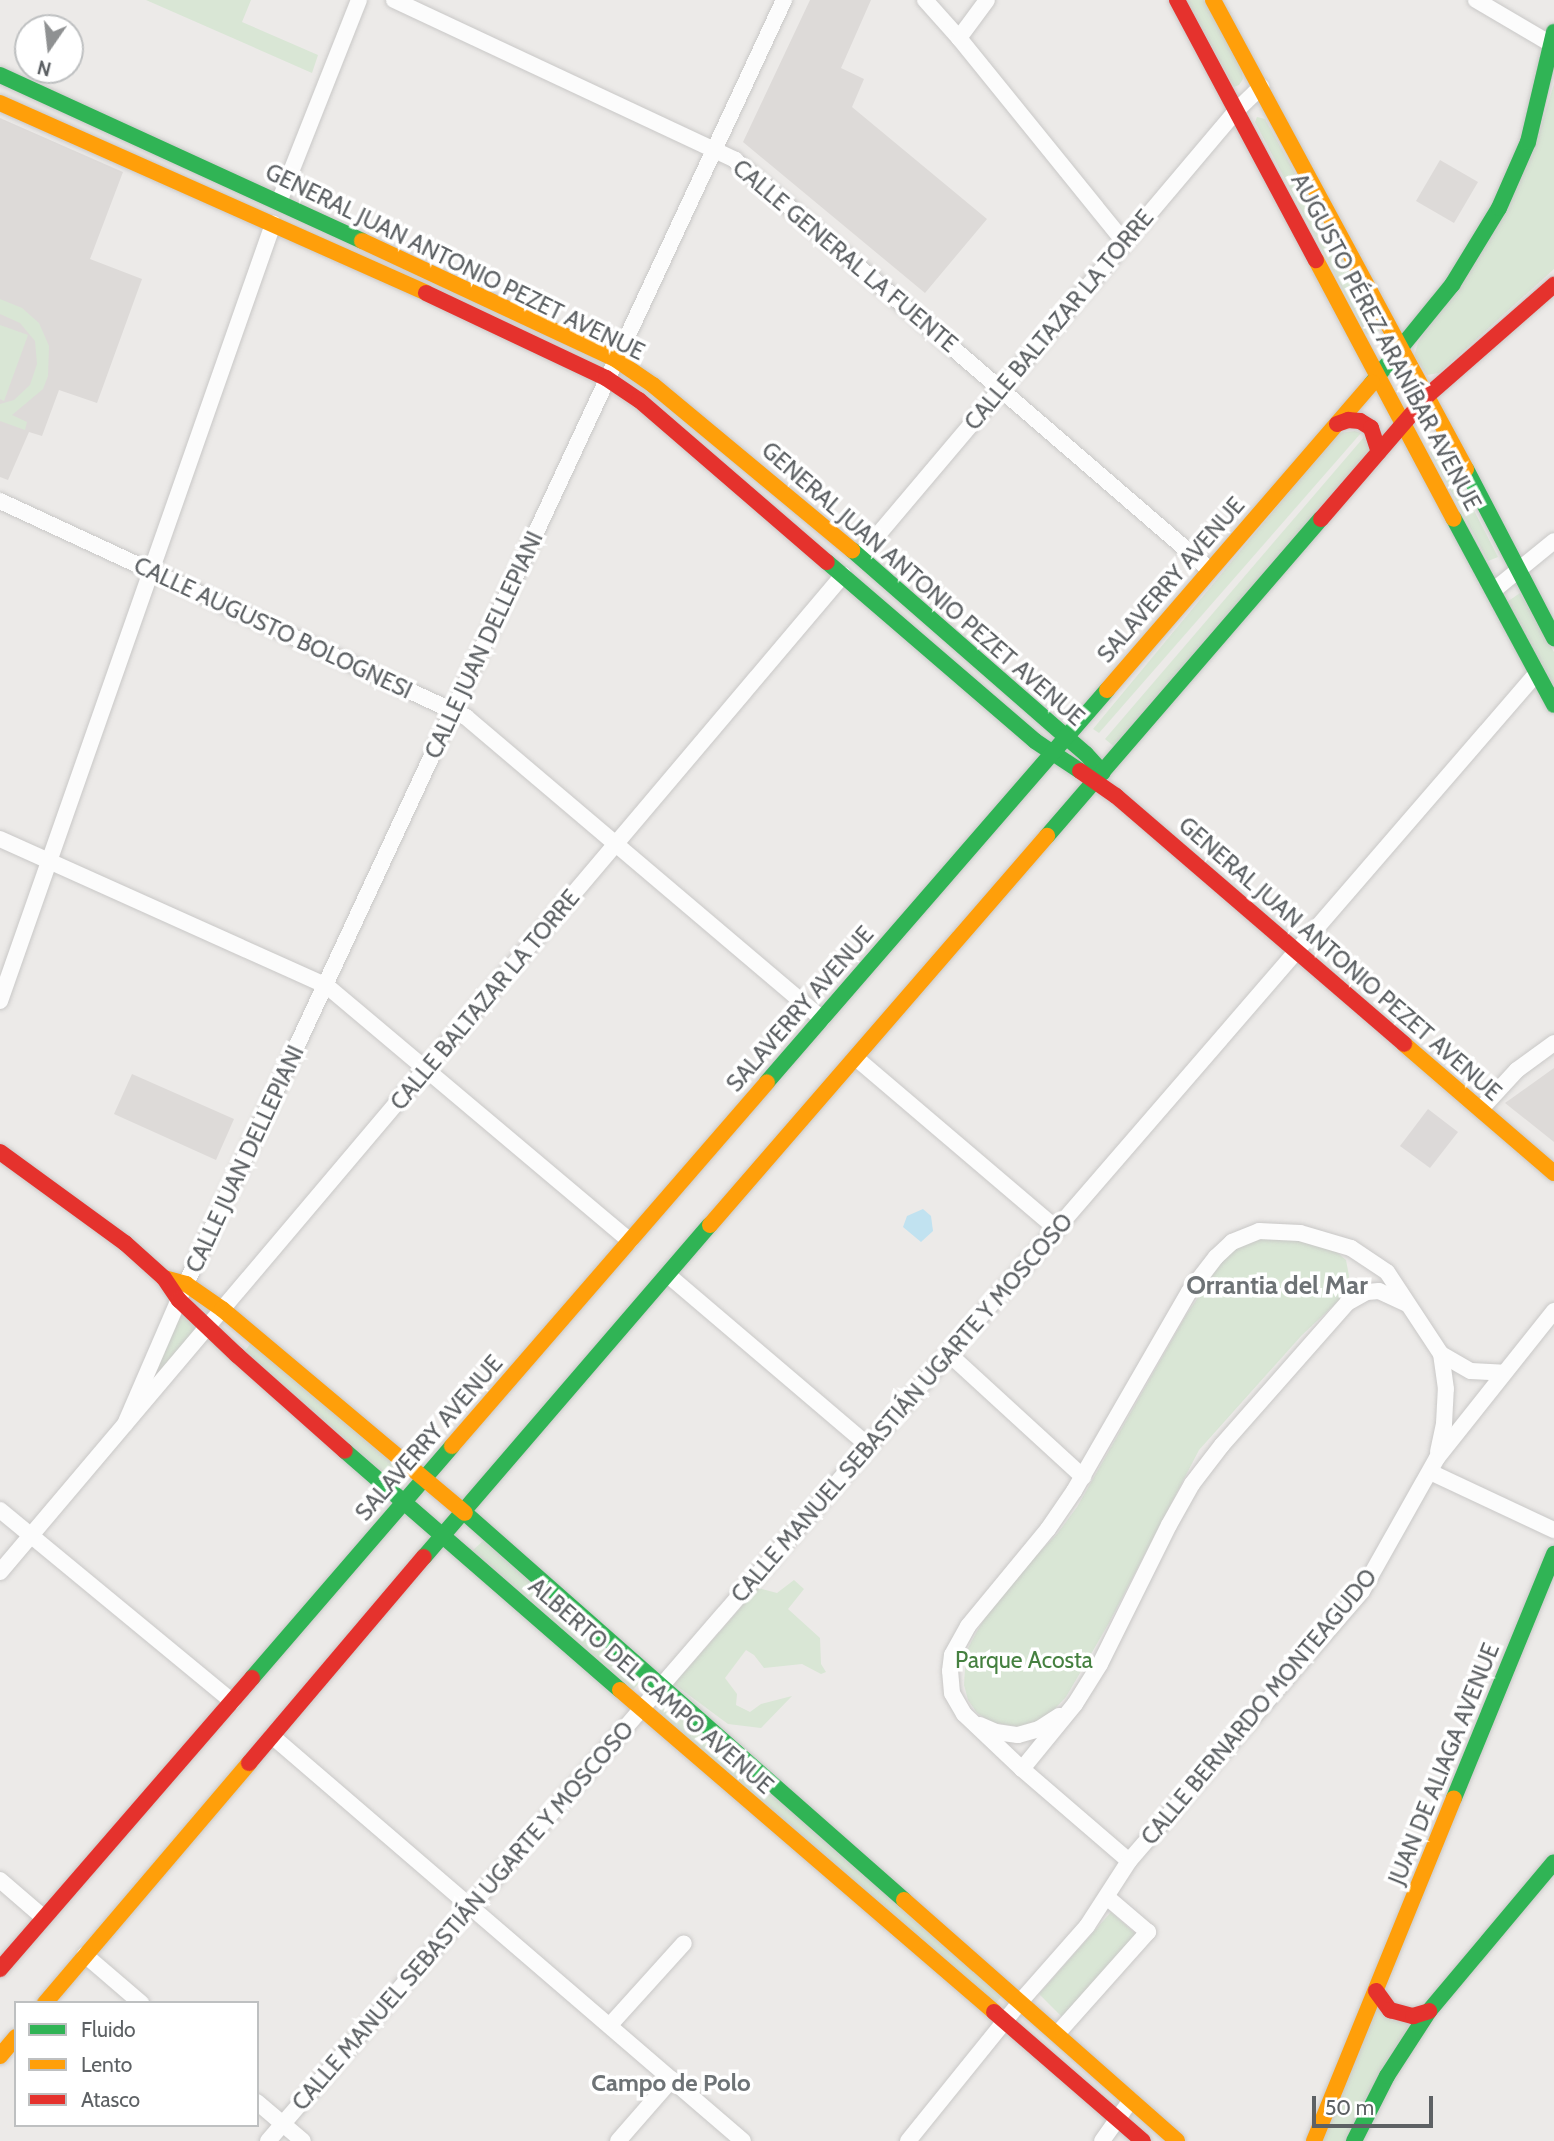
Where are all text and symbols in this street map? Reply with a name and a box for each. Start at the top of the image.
north arrow [14,14,84,84]
text: N [35,55,54,81]
street label: CALLE GENERAL LA FUENTE [727,154,963,358]
street label: GENERAL JUAN ANTONIO PEZET AVENUE [261,158,649,366]
street label: AUGUSTO PÉREZ ARANÍBAR AVENUE [1285,169,1487,515]
street label: CALLE BALTAZAR LA TORRE [959,204,1159,436]
street label: GENERAL JUAN ANTONIO PEZET AVENUE [756,436,1090,732]
street label: SALAVERRY AVENUE [1092,492,1250,668]
street label: CALLE JUAN DELLEPIANI [419,527,549,763]
street label: CALLE AUGUSTO BOLOGNESI [130,551,416,705]
street label: GENERAL JUAN ANTONIO PEZET AVENUE [1173,811,1507,1107]
street label: CALLE BALTAZAR LA TORRE [385,884,585,1116]
street label: SALAVERRY AVENUE [721,921,879,1097]
street label: CALLE JUAN DELLEPIANI [180,1041,310,1277]
street label: CALLE MANUEL SEBASTIÁN UGARTE Y MOSCOSO [726,1208,1078,1608]
district label: Orrantia del Mar [1186,1270,1368,1302]
street label: SALAVERRY AVENUE [350,1350,508,1526]
street label: CALLE BERNARDO MONTEAGUDO [1135,1564,1383,1850]
street label: ALBERTO DEL CAMPO AVENUE [523,1572,779,1800]
street label: JUAN DE ALIAGA AVENUE [1383,1639,1505,1889]
park label: Parque Acosta [955,1646,1093,1674]
street label: CALLE MANUEL SEBASTIÁN UGARTE Y MOSCOSO [287,1716,639,2116]
legend [14,2001,259,2127]
text: Fluido [81,2017,136,2042]
text: Lento [81,2052,132,2077]
district label: Campo de Polo [591,2069,751,2097]
scale bar [1316,2082,1437,2126]
text: Atasco [81,2087,140,2112]
text: 50 m [1325,2095,1374,2120]

